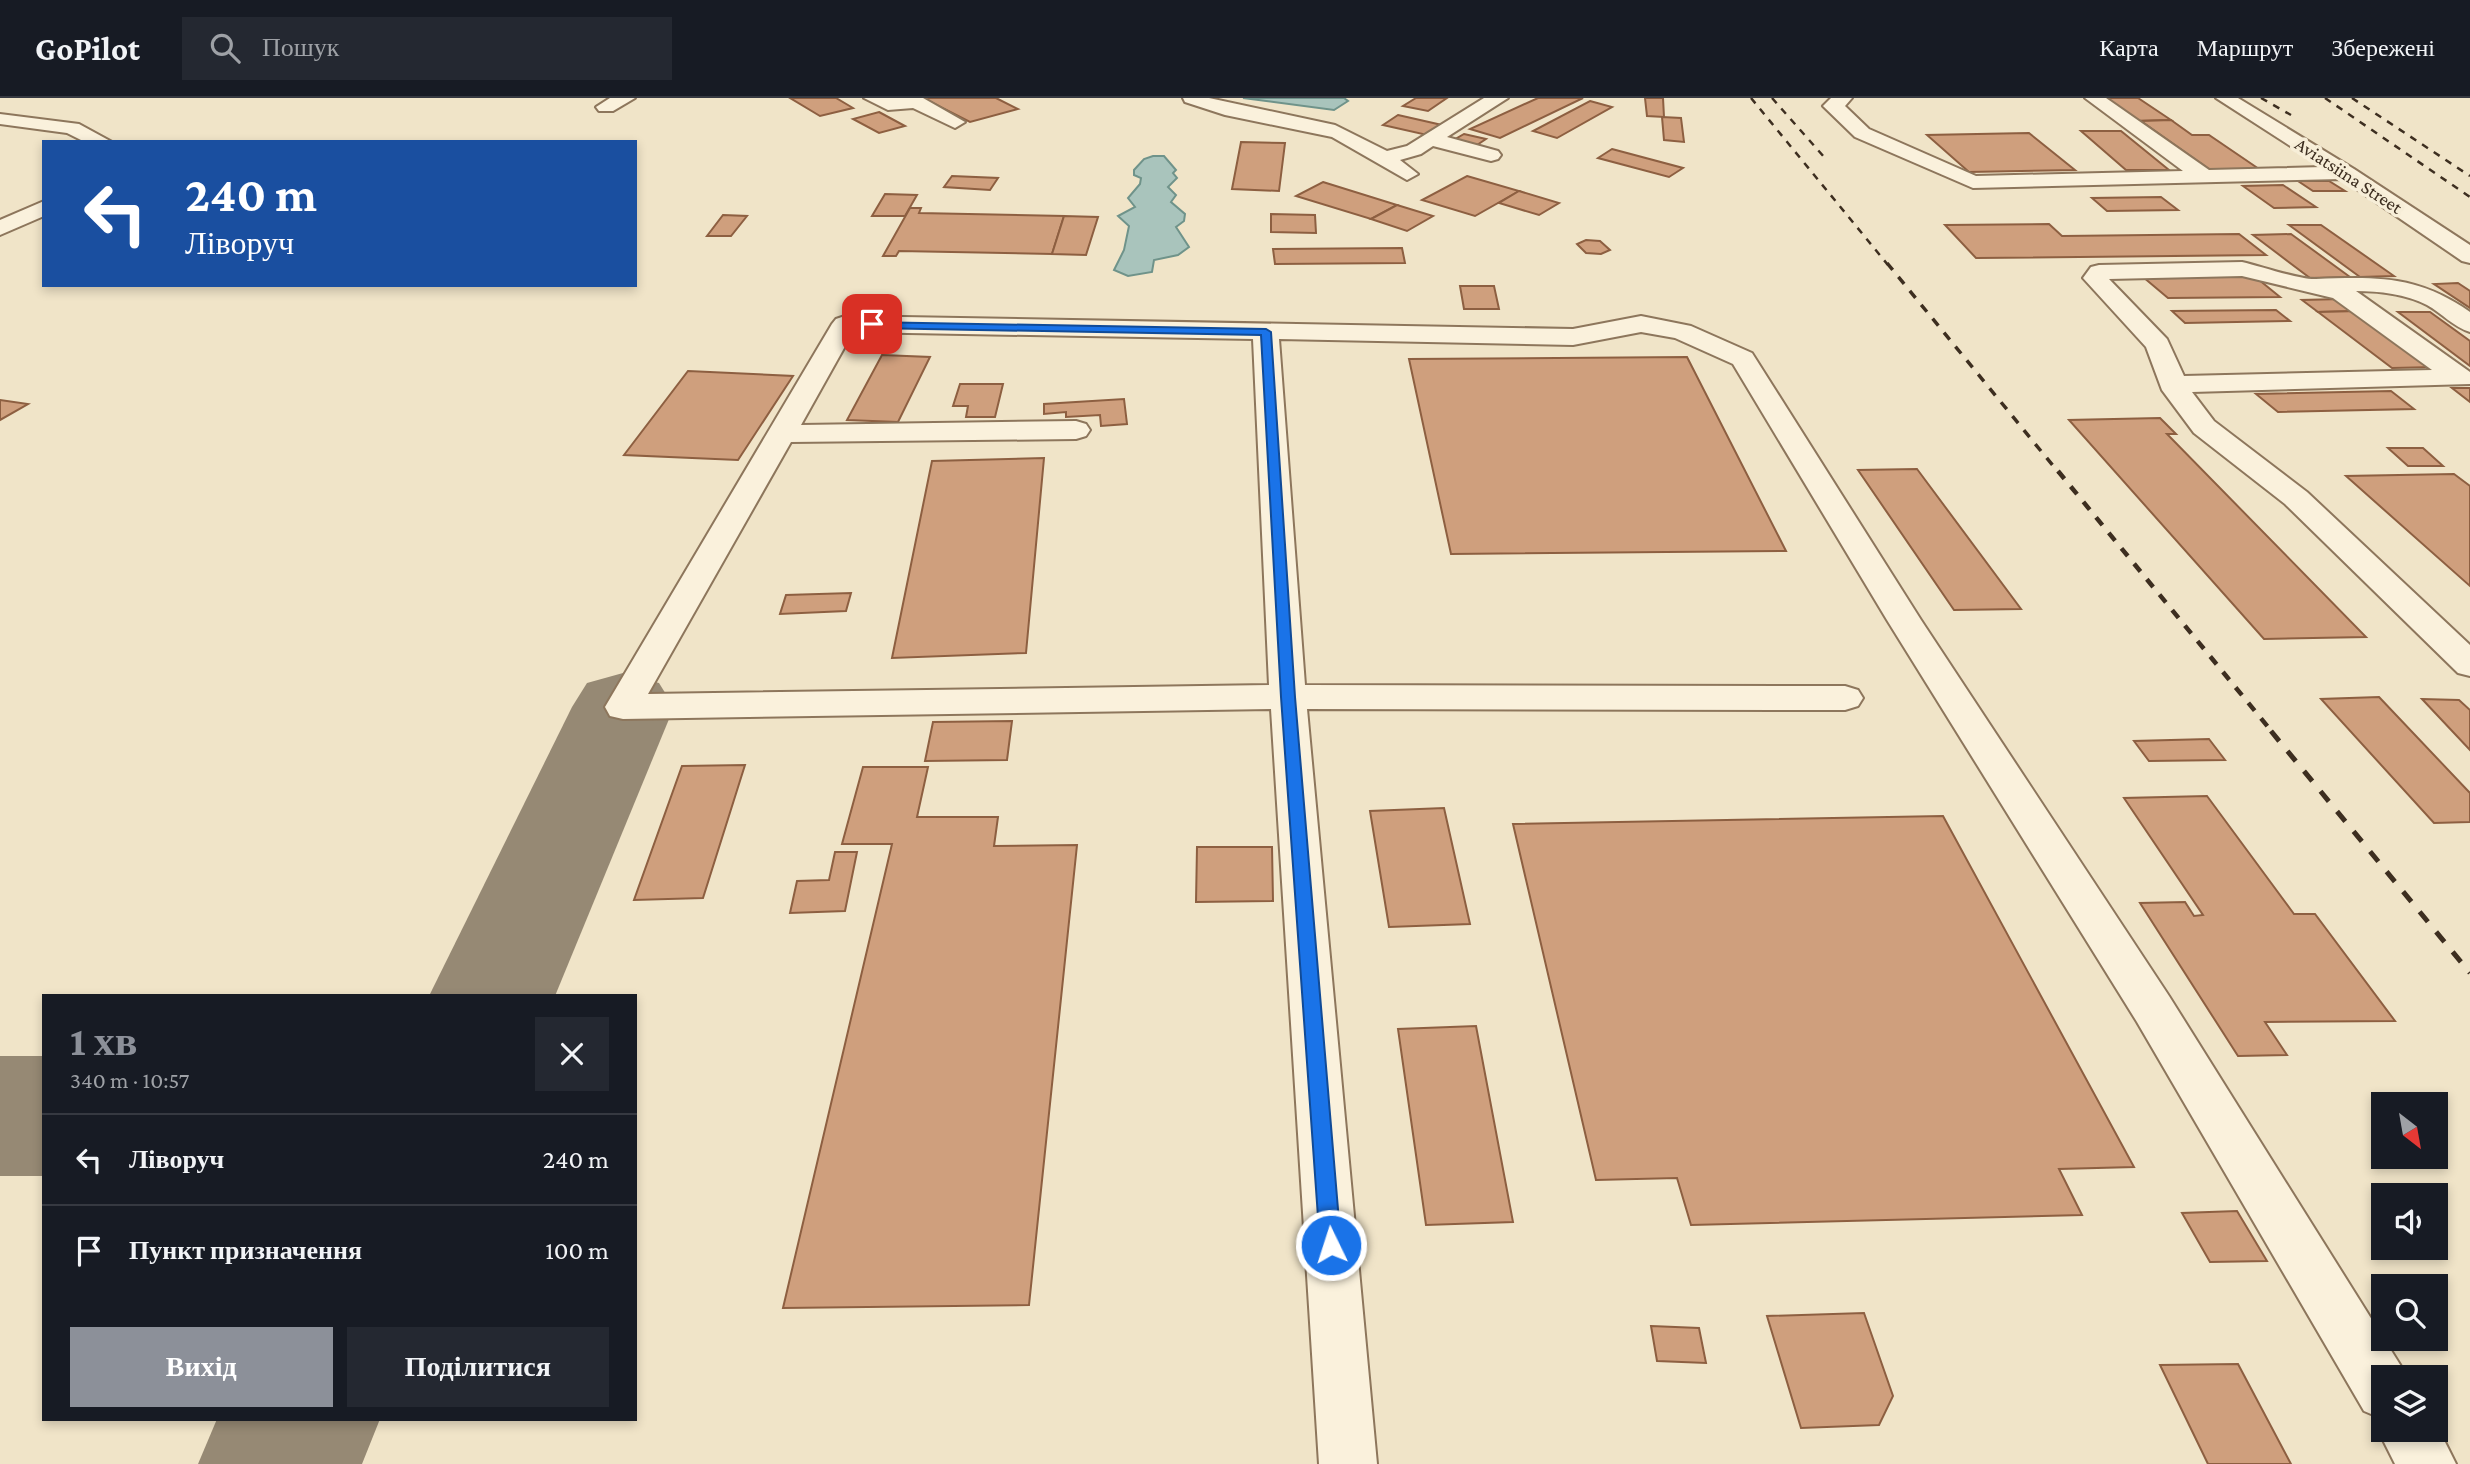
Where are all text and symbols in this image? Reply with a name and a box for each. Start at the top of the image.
search box [182,17,672,80]
icon: search [206,29,244,67]
text: GoPilot [35,30,140,67]
text: Пошук [262,33,339,62]
text: Карта [2099,34,2159,61]
text: Маршрут [2197,34,2293,61]
text: Збережені [2331,34,2435,61]
street label: Aviatsiina Street [2291,133,2407,218]
text: 240 m [185,167,317,222]
icon: left [70,168,161,259]
text: Ліворуч [185,225,294,261]
pin [842,294,902,354]
icon: arrive [853,305,891,343]
text: 1 хв [70,1017,137,1064]
button: close [535,1017,609,1091]
text: 340 m · 10:57 [70,1067,189,1093]
north arrow [2371,1092,2448,1169]
map controls [2371,1092,2448,1442]
icon: left [70,1141,108,1179]
text: Ліворуч [129,1145,224,1174]
text: 240 m [543,1145,609,1174]
button: sound [2371,1183,2448,1260]
position arrow [1294,1208,1368,1282]
icon: arrive [70,1232,108,1270]
text: Пункт призначення [129,1236,362,1265]
text: 100 m [545,1236,609,1265]
button: search [2371,1274,2448,1351]
button: Вихід [70,1327,333,1407]
button: Поділитися [347,1327,609,1407]
button: layers [2371,1365,2448,1442]

